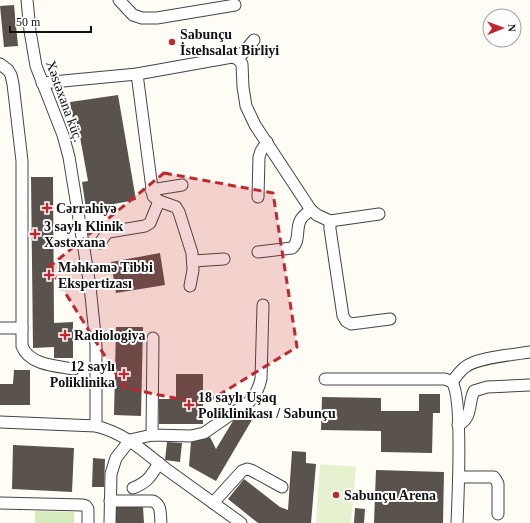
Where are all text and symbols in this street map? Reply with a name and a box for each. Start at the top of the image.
scale bar [10,8,91,34]
north arrow [482,8,522,48]
text: 50 m [16,15,41,29]
text: N [506,24,518,32]
place label: Sabunçu İstehsalat Birliyi [180,27,279,58]
marker: Sabunçu İstehsalat Birliyi [167,37,177,47]
street label: Xəstəxana küç. [43,58,86,144]
place label: Cərrahiyə [56,201,117,216]
marker: Cərrahiyə [41,202,53,214]
place label: 3 saylı Klinik Xəstəxana [44,219,124,250]
marker: 3 saylı Klinik Xəstəxana [29,228,41,240]
place label: Məhkəmə Tibbi Ekspertizası [58,260,153,291]
marker: Məhkəmə Tibbi Ekspertizası [43,269,55,281]
place label: Radiologiya [74,328,146,343]
marker: Radiologiya [59,329,71,341]
place label: 12 saylı Poliklinika [50,359,115,390]
marker: 12 saylı Poliklinika [118,368,130,380]
place label: 18 saylı Uşaq Poliklinikası / Sabunçu [198,390,336,421]
marker: 18 saylı Uşaq Poliklinikası / Sabunçu [183,399,195,411]
place label: Sabunçu Arena [344,488,436,503]
marker: Sabunçu Arena [331,490,341,500]

